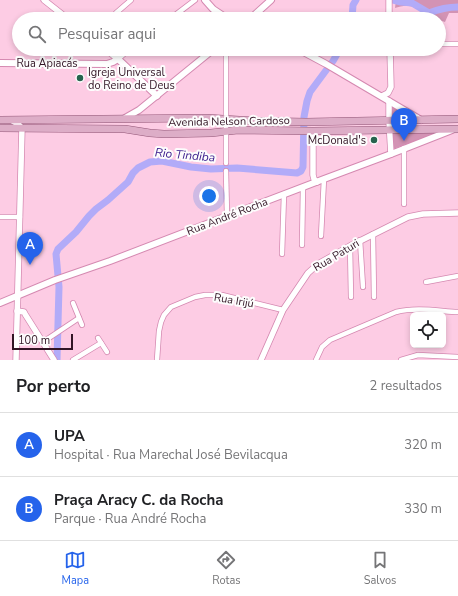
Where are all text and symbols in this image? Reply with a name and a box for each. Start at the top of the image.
search box [12,12,446,56]
icon: search [26,23,48,45]
text: Pesquisar aqui [58,24,156,44]
street label: Rua Apiacás [16,56,78,71]
place label: Igreja Universal do Reino de Deus [88,65,175,93]
marker: Igreja Universal do Reino de Deus [75,73,85,83]
pin: B [391,108,417,141]
street label: Avenida Nelson Cardoso [168,113,290,130]
place label: McDonald's [308,133,366,148]
marker: McDonald's [369,135,379,145]
water label: Rio Tindiba [154,144,216,166]
your location [199,186,219,206]
street label: Rua André Rocha [184,194,270,239]
pin: A [17,232,43,265]
street label: Rua Paturi [310,236,362,275]
street label: Rua Irijú [213,290,255,311]
map controls [410,312,446,348]
button: locate [410,312,446,348]
scale bar [12,332,73,351]
text: 100 m [18,333,50,348]
text: Por perto [16,375,91,398]
text: 2 resultados [370,377,442,395]
text: UPA [54,426,85,446]
text: A [24,436,34,454]
text: 320 m [404,436,442,454]
text: Hospital · Rua Marechal José Bevilacqua [54,446,288,464]
text: Praça Aracy C. da Rocha [54,490,223,510]
text: B [25,500,33,518]
text: 330 m [404,500,442,518]
text: Parque · Rua André Rocha [54,510,206,528]
tab: Mapa [62,549,89,588]
tab: Rotas [212,549,241,588]
tab: Salvos [364,549,396,588]

